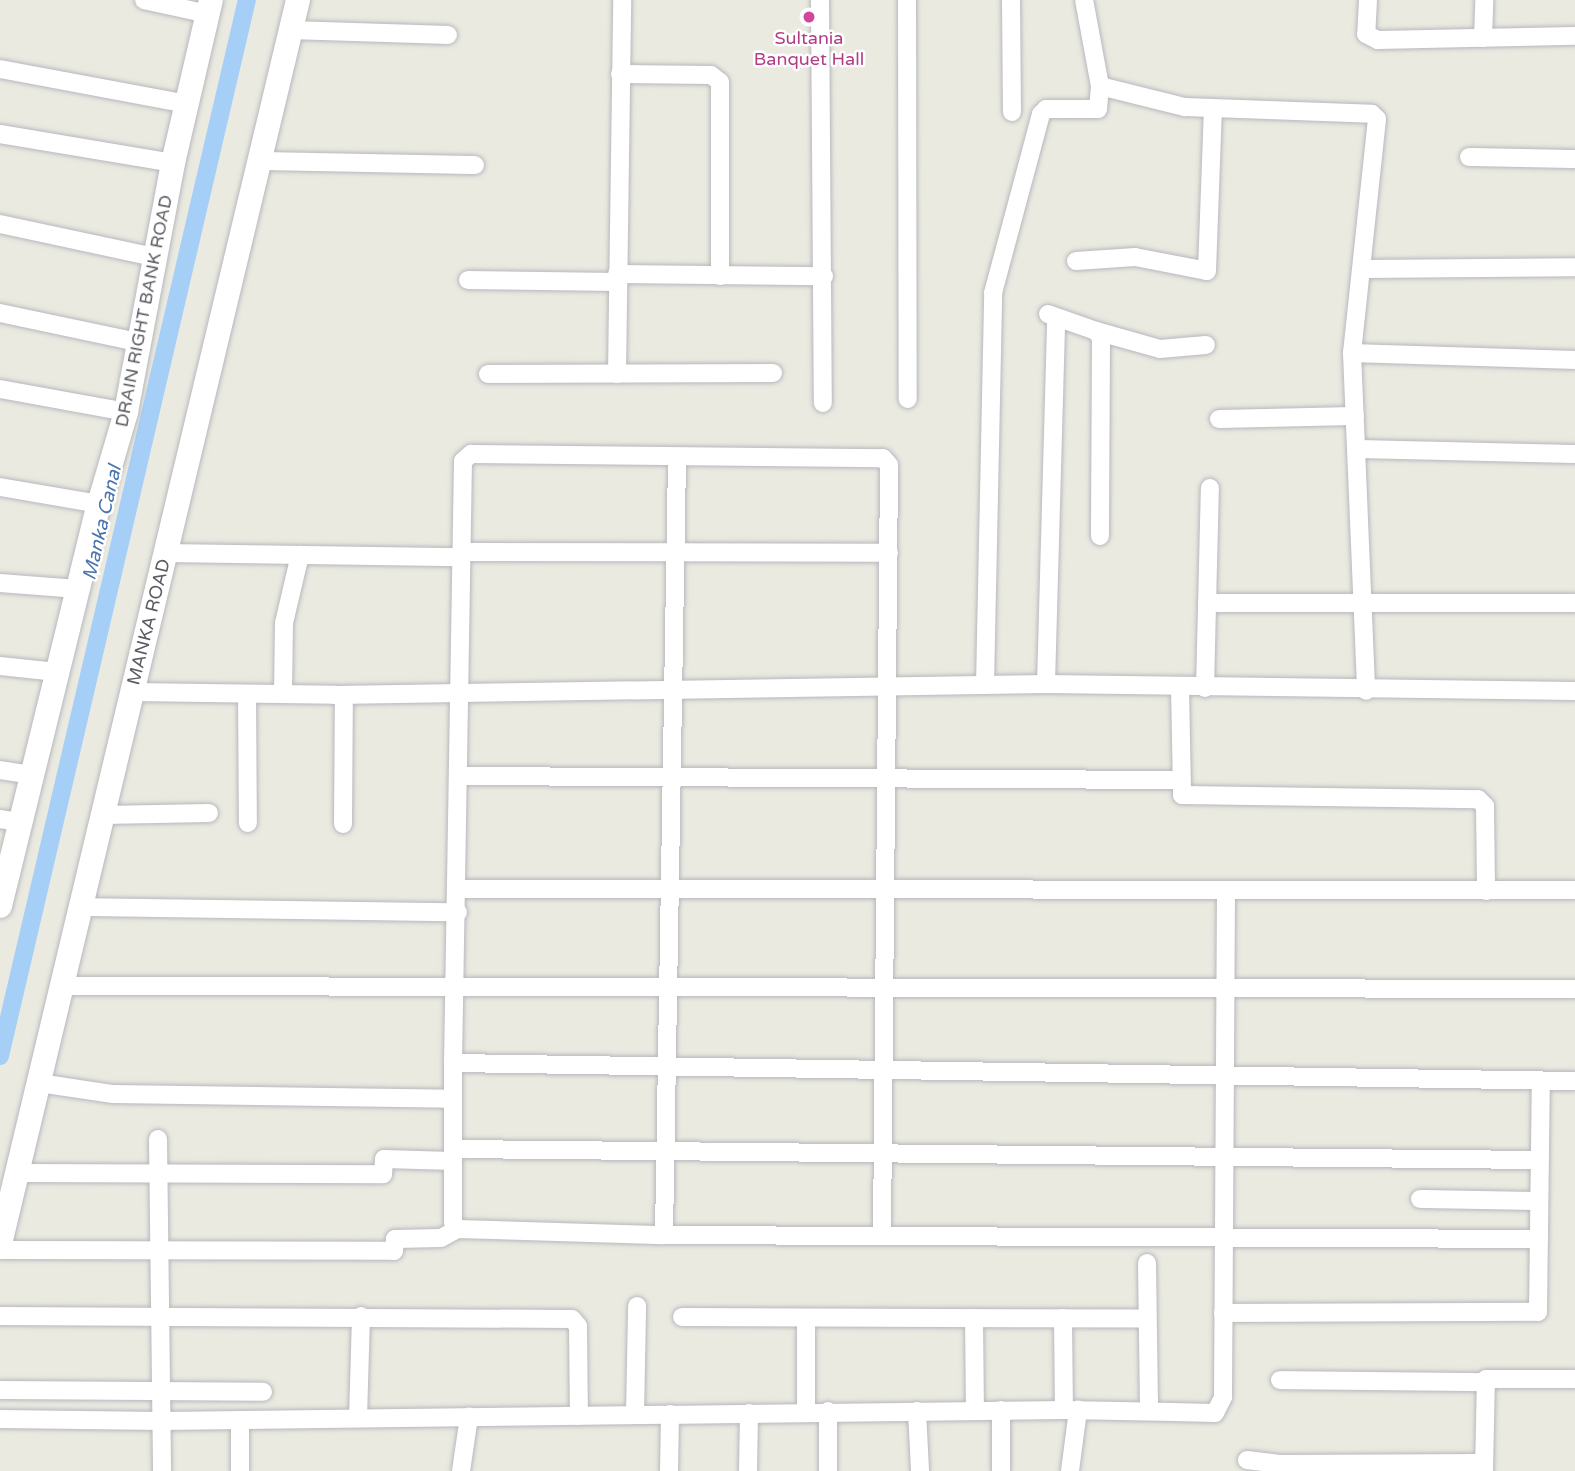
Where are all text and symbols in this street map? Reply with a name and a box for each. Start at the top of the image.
marker: Sultania Banquet Hall [801,9,817,25]
place label: Sultania Banquet Hall [754,28,864,70]
street label: DRAIN RIGHT BANK ROAD [111,193,177,429]
water label: Manka Canal [79,463,127,583]
street label: MANKA ROAD [123,557,175,687]

